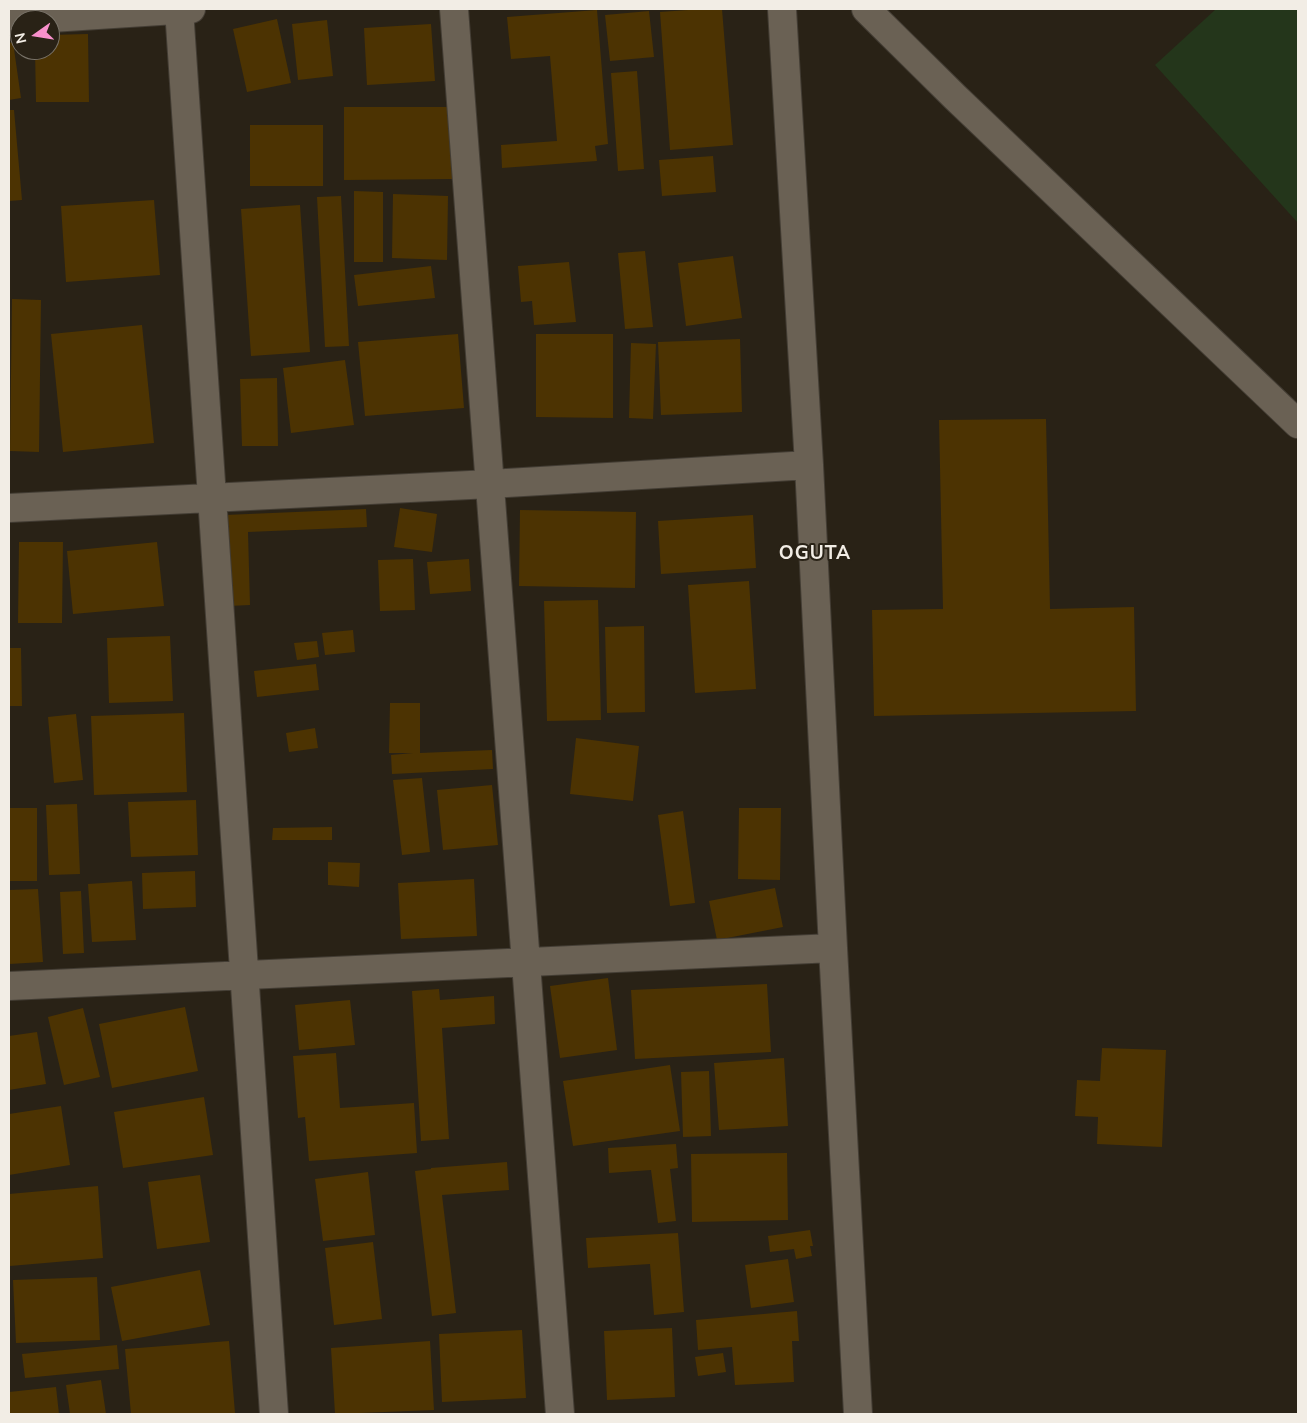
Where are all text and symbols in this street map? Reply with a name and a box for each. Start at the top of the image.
north arrow [10,10,60,60]
text: N [10,31,31,46]
district label: OGUTA [778,543,852,565]

